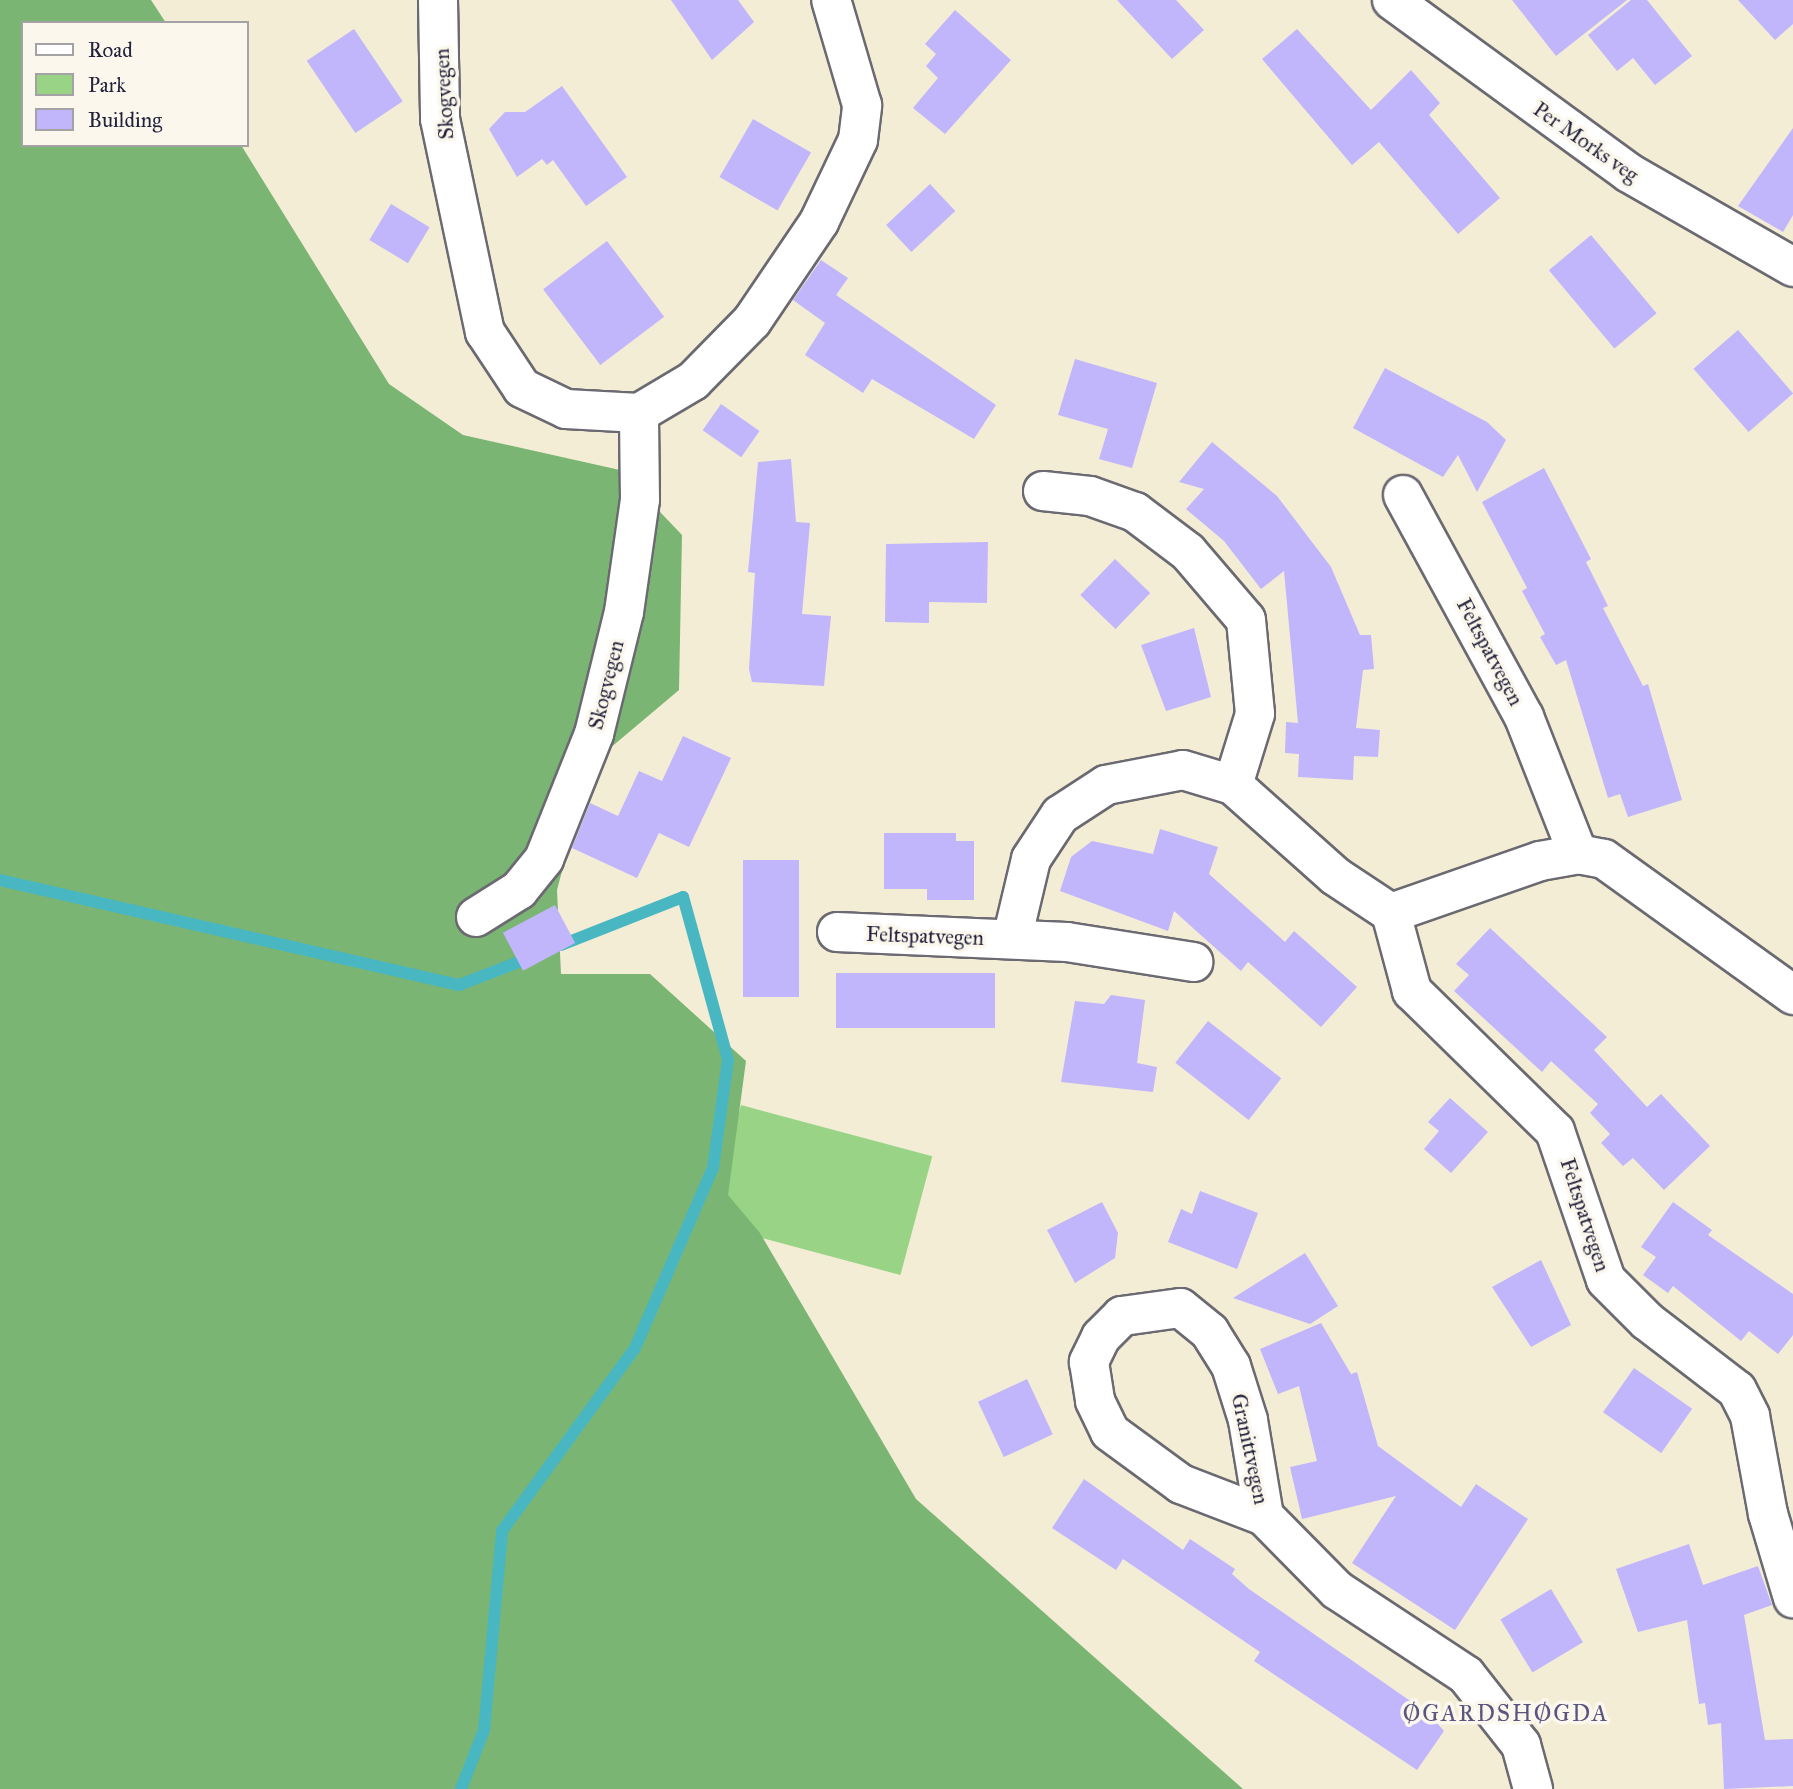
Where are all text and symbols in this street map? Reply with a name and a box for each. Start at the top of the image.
legend [21,21,248,147]
text: Road [88,37,133,63]
street label: Skogvegen [429,48,459,140]
text: Park [88,72,126,98]
street label: Per Morks veg [1529,96,1643,188]
text: Building [88,107,162,133]
street label: Feltspatvegen [1451,594,1529,710]
street label: Skogvegen [583,638,629,732]
street label: Feltspatvegen [866,921,984,951]
street label: Feltspatvegen [1555,1155,1615,1275]
street label: Granittvegen [1226,1391,1274,1507]
district label: ØGARDSHØGDA [1404,1699,1608,1727]

